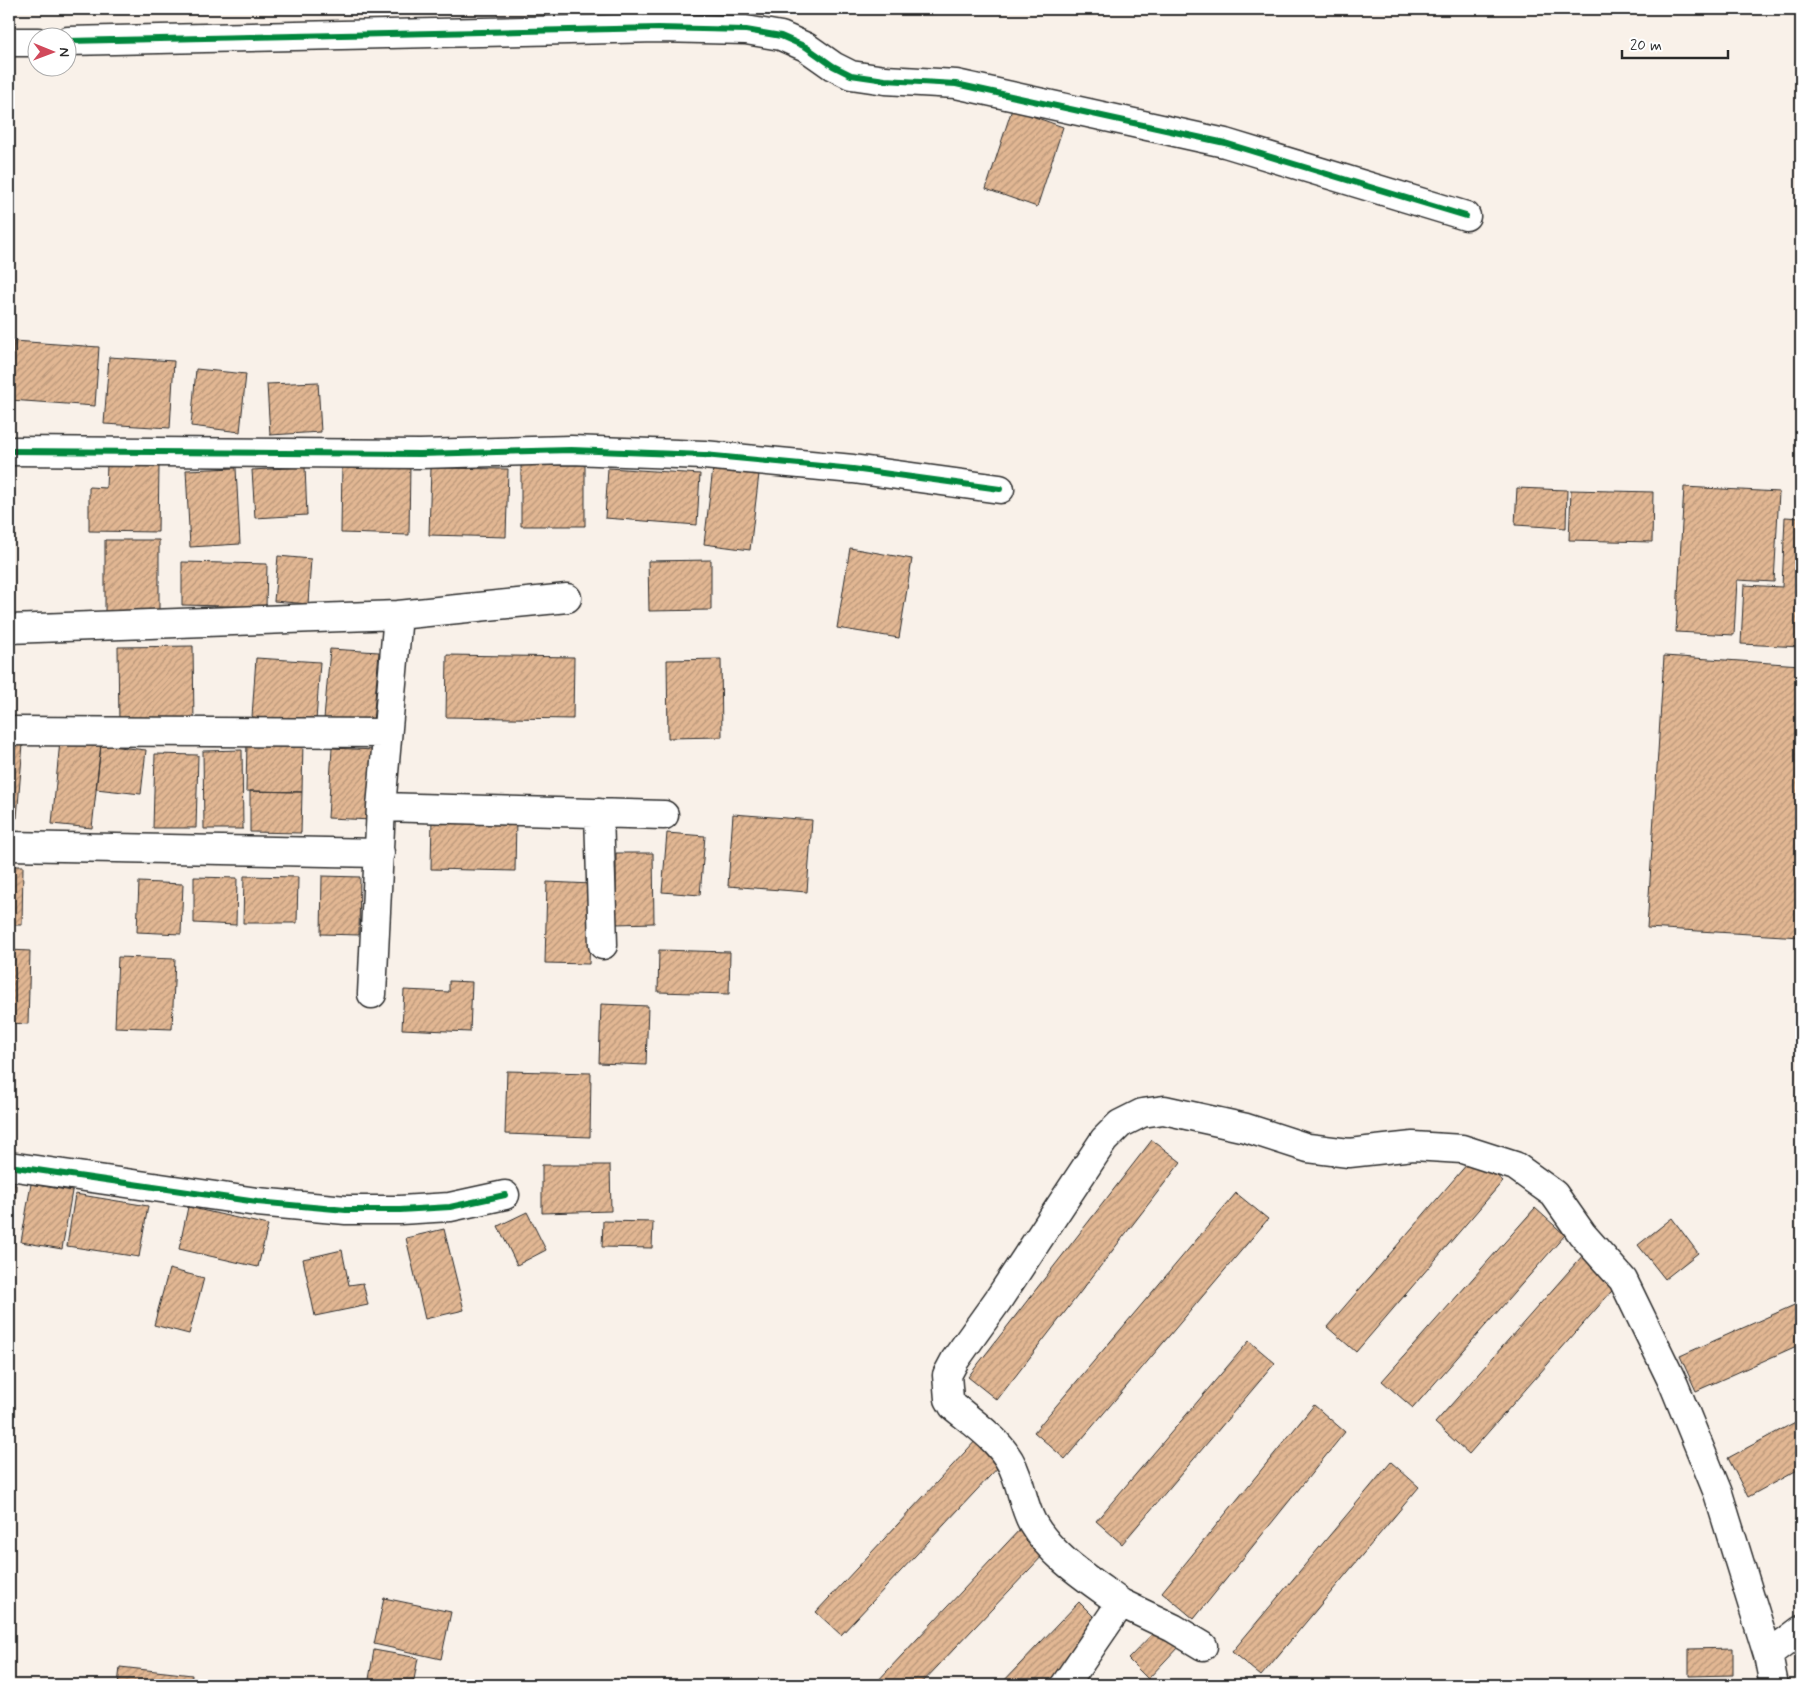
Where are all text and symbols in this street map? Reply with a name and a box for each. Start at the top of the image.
north arrow [28,28,78,78]
scale bar [1622,28,1729,60]
text: 20 m [1630,36,1662,56]
text: N [55,47,73,57]

